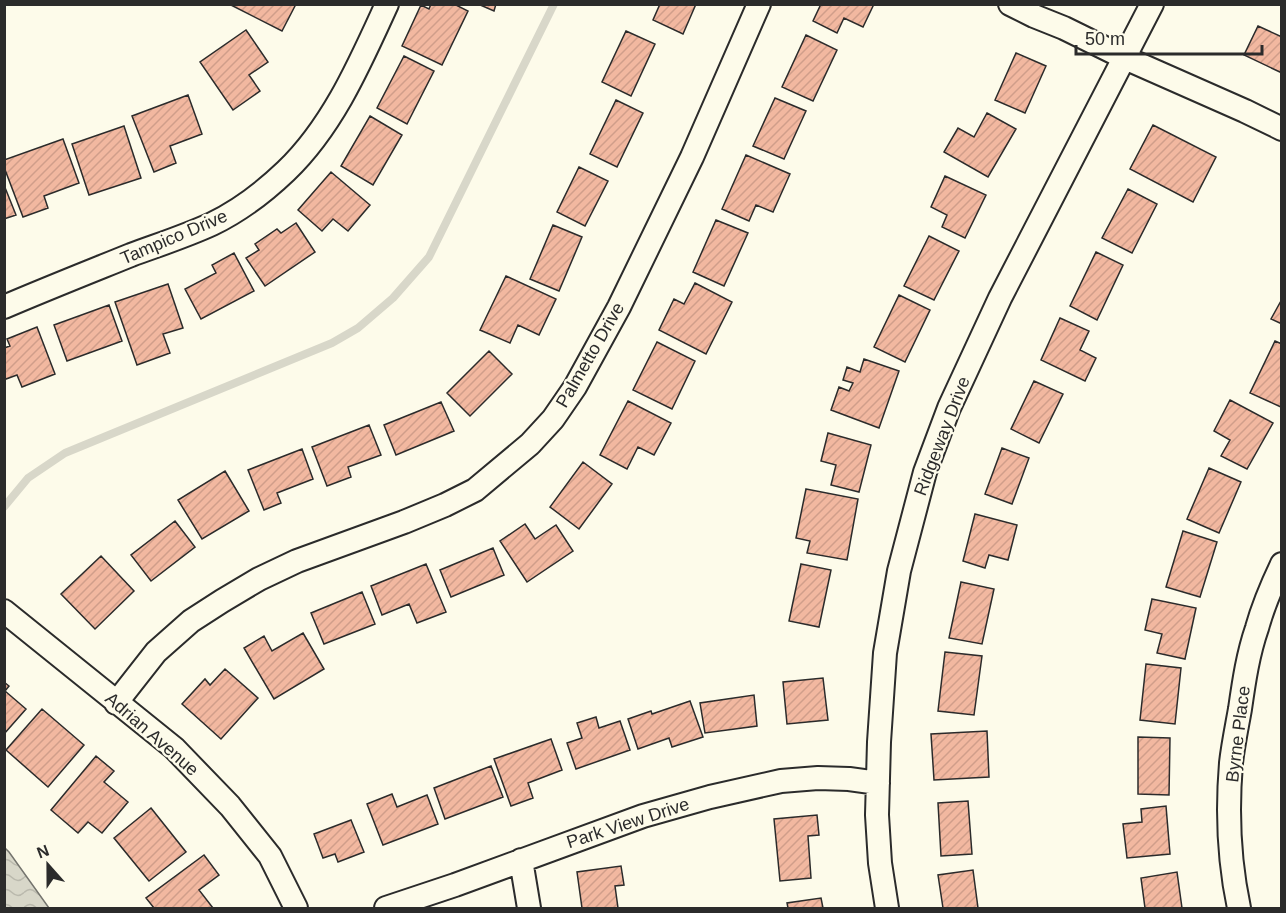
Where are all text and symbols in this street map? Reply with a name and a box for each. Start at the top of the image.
scale bar [1076,18,1262,56]
text: 50 m [1085,29,1125,49]
street label: Tampico Drive [118,206,230,268]
street label: Palmetto Drive [552,299,628,411]
street label: Ridgeway Drive [910,374,974,498]
street label: Byrne Place [1222,685,1254,783]
street label: Adrian Avenue [101,688,203,780]
street label: Park View Drive [564,794,692,852]
north arrow [18,835,78,895]
text: N [34,841,51,861]

